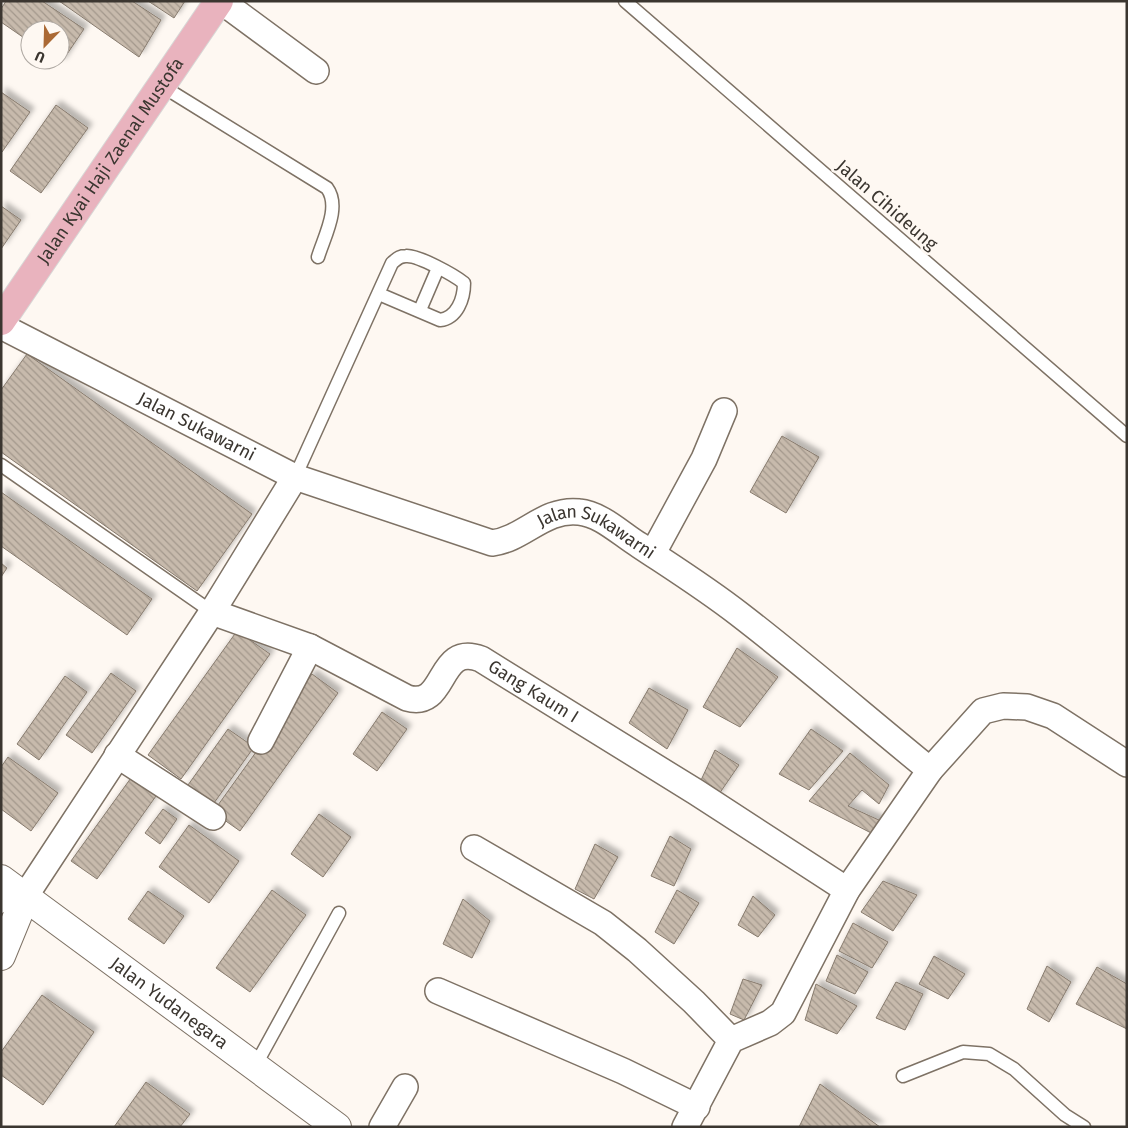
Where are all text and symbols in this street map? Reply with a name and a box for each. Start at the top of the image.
north arrow [20,20,70,70]
text: U [33,47,48,66]
street label: Jalan Kyai Haji Zaenal Mustofa [32,53,188,268]
street label: Jalan Cihideung [832,155,943,255]
street label: Jalan Sukawarni [134,387,259,466]
street label: Jalan Sukawarni [533,501,660,564]
street label: Gang Kaum I [484,655,583,728]
street label: Jalan Yudanegara [106,952,232,1054]

